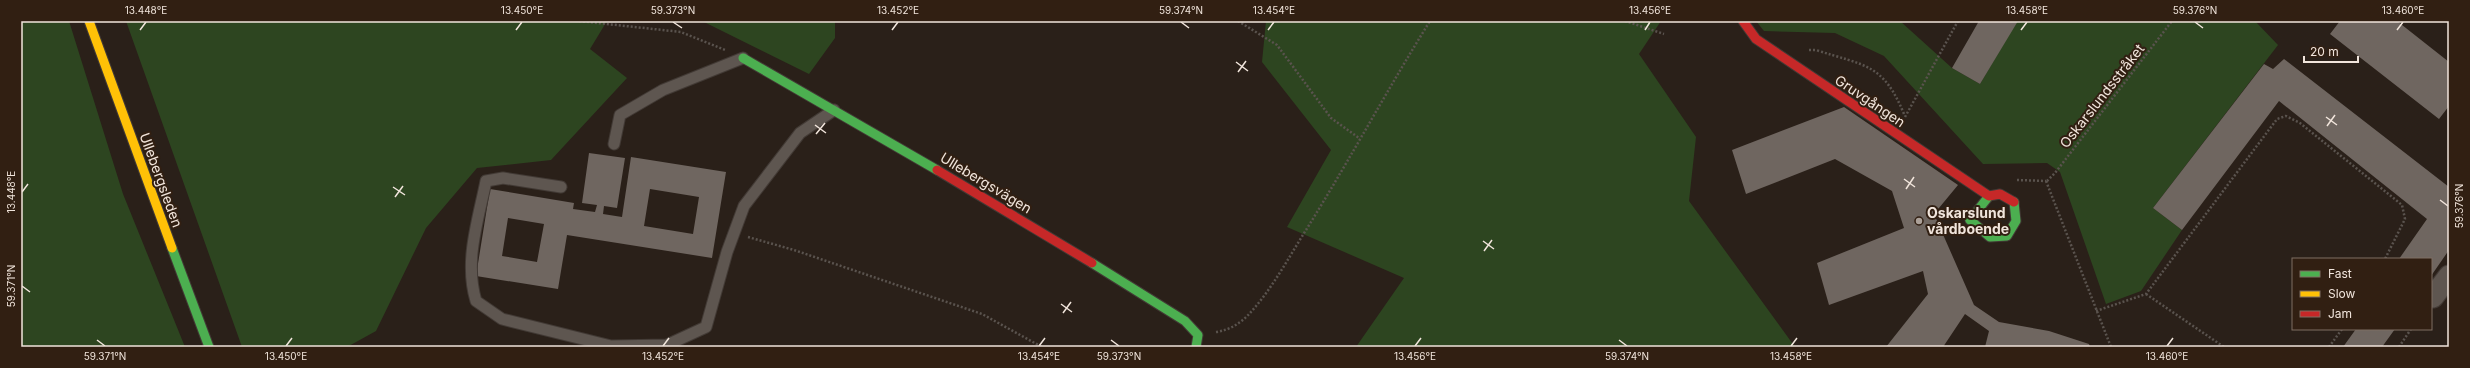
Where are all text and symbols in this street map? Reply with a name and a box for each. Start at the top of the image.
text: 13.448°E [125,4,167,16]
text: 13.450°E [501,4,543,16]
text: 59.373°N [651,4,695,16]
text: 13.452°E [877,4,919,16]
text: 59.374°N [1159,4,1203,16]
text: 13.454°E [1253,4,1295,16]
text: 13.456°E [1629,4,1671,16]
text: 13.458°E [2006,4,2048,16]
text: 59.376°N [2173,4,2217,16]
text: 13.460°E [2382,4,2424,16]
scale bar [2304,38,2358,64]
street label: Oskarslundsstråket [2056,40,2148,151]
text: 20 m [2310,44,2339,59]
street label: Gruvgången [1832,71,1909,130]
street label: Ullebergsleden [136,130,187,230]
street label: Ullebergsvägen [937,149,1035,217]
text: 13.448°E [5,171,17,213]
text: 59.376°N [2453,184,2465,228]
place label: Oskarslund vårdboende [1927,204,2009,237]
marker: Oskarslund vårdboende [1914,216,1924,226]
legend [2292,258,2432,330]
text: 59.371°N [5,265,17,307]
text: Fast [2328,266,2352,281]
text: Slow [2328,286,2356,301]
text: Jam [2328,306,2352,321]
text: 59.371°N [84,350,126,362]
text: 13.450°E [265,350,307,362]
text: 13.452°E [642,350,684,362]
text: 13.454°E [1018,350,1060,362]
text: 59.373°N [1097,350,1141,362]
text: 13.456°E [1394,350,1436,362]
text: 59.374°N [1605,350,1649,362]
text: 13.458°E [1770,350,1812,362]
text: 13.460°E [2146,350,2188,362]

